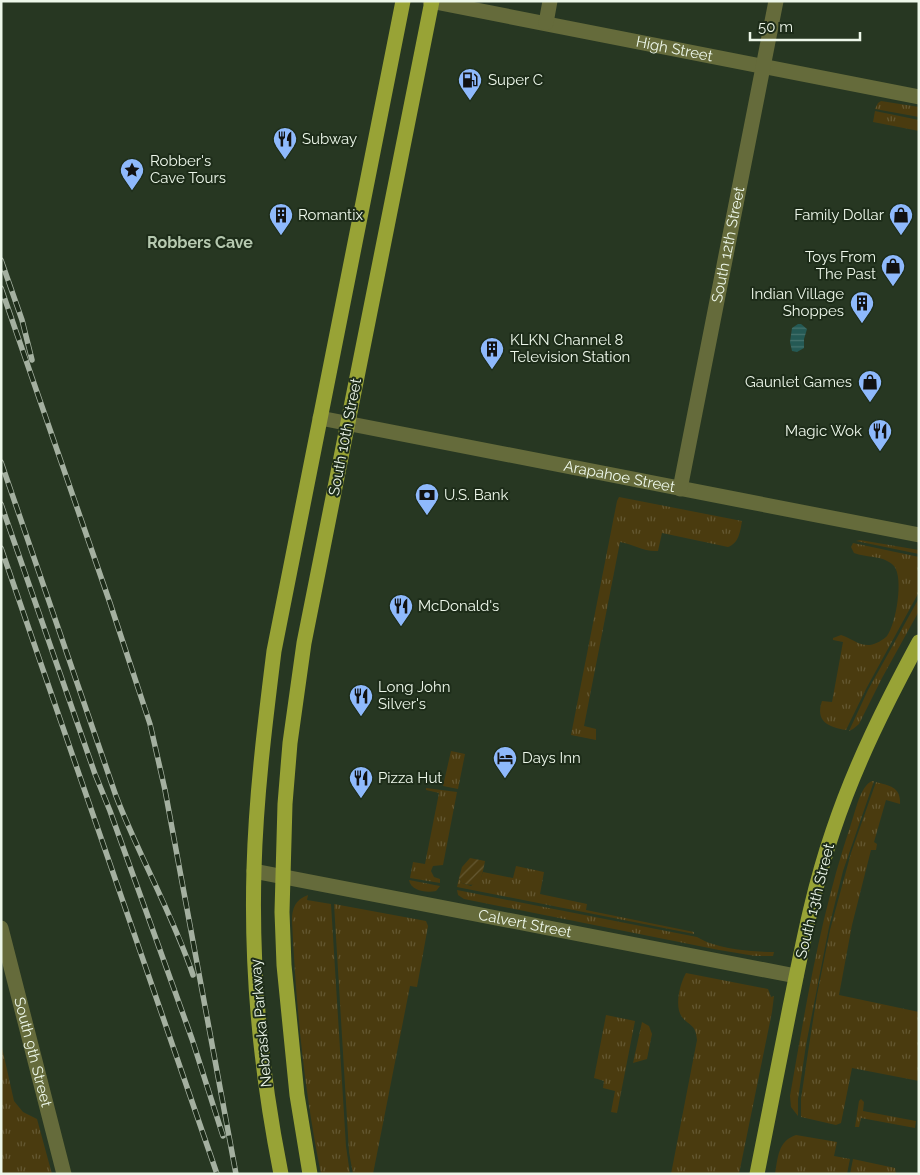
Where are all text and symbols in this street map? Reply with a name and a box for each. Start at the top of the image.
scale bar [750,10,860,42]
text: 50 m [758,18,793,36]
street label: High Street [634,33,714,65]
fuel station icon: Super C [457,67,483,101]
place label: Super C [488,71,543,89]
restaurant icon: Subway [272,126,298,160]
place label: Subway [302,130,357,148]
place label: Robber's Cave Tours [150,152,226,187]
place icon: Robber's Cave Tours [119,157,145,191]
street label: South 12th Street [708,185,748,304]
building icon: Romantix [268,202,294,236]
shop icon: Family Dollar [888,202,914,236]
place label: Romantix [298,206,363,224]
place label: Family Dollar [794,206,885,224]
district label: Robbers Cave [147,233,253,252]
place label: Toys From The Past [805,248,876,283]
shop icon: Toys From The Past [880,253,906,287]
place label: Indian Village Shoppes [751,285,844,320]
building icon: Indian Village Shoppes [849,290,875,324]
place label: KLKN Channel 8 Television Station [510,331,630,366]
building icon: KLKN Channel 8 Television Station [479,336,505,370]
shop icon: Gaunlet Games [857,369,883,403]
place label: Gaunlet Games [745,373,852,391]
street label: South 10th Street [325,377,365,497]
restaurant icon: Magic Wok [867,418,893,452]
place label: Magic Wok [785,422,862,440]
street label: Arapahoe Street [562,457,677,496]
bank icon: U.S. Bank [414,482,440,516]
place label: U.S. Bank [444,486,509,504]
restaurant icon: McDonald's [388,593,414,627]
place label: McDonald's [418,597,499,615]
place label: Long John Silver's [378,678,450,713]
restaurant icon: Long John Silver's [348,683,374,717]
hotel icon: Days Inn [492,745,518,779]
place label: Days Inn [522,749,581,767]
restaurant icon: Pizza Hut [348,765,374,799]
place label: Pizza Hut [378,769,442,787]
street label: South 13th Street [792,841,838,961]
street label: Calvert Street [477,906,573,941]
street label: Nebraska Parkway [246,958,276,1088]
street label: South 9th Street [10,995,55,1109]

